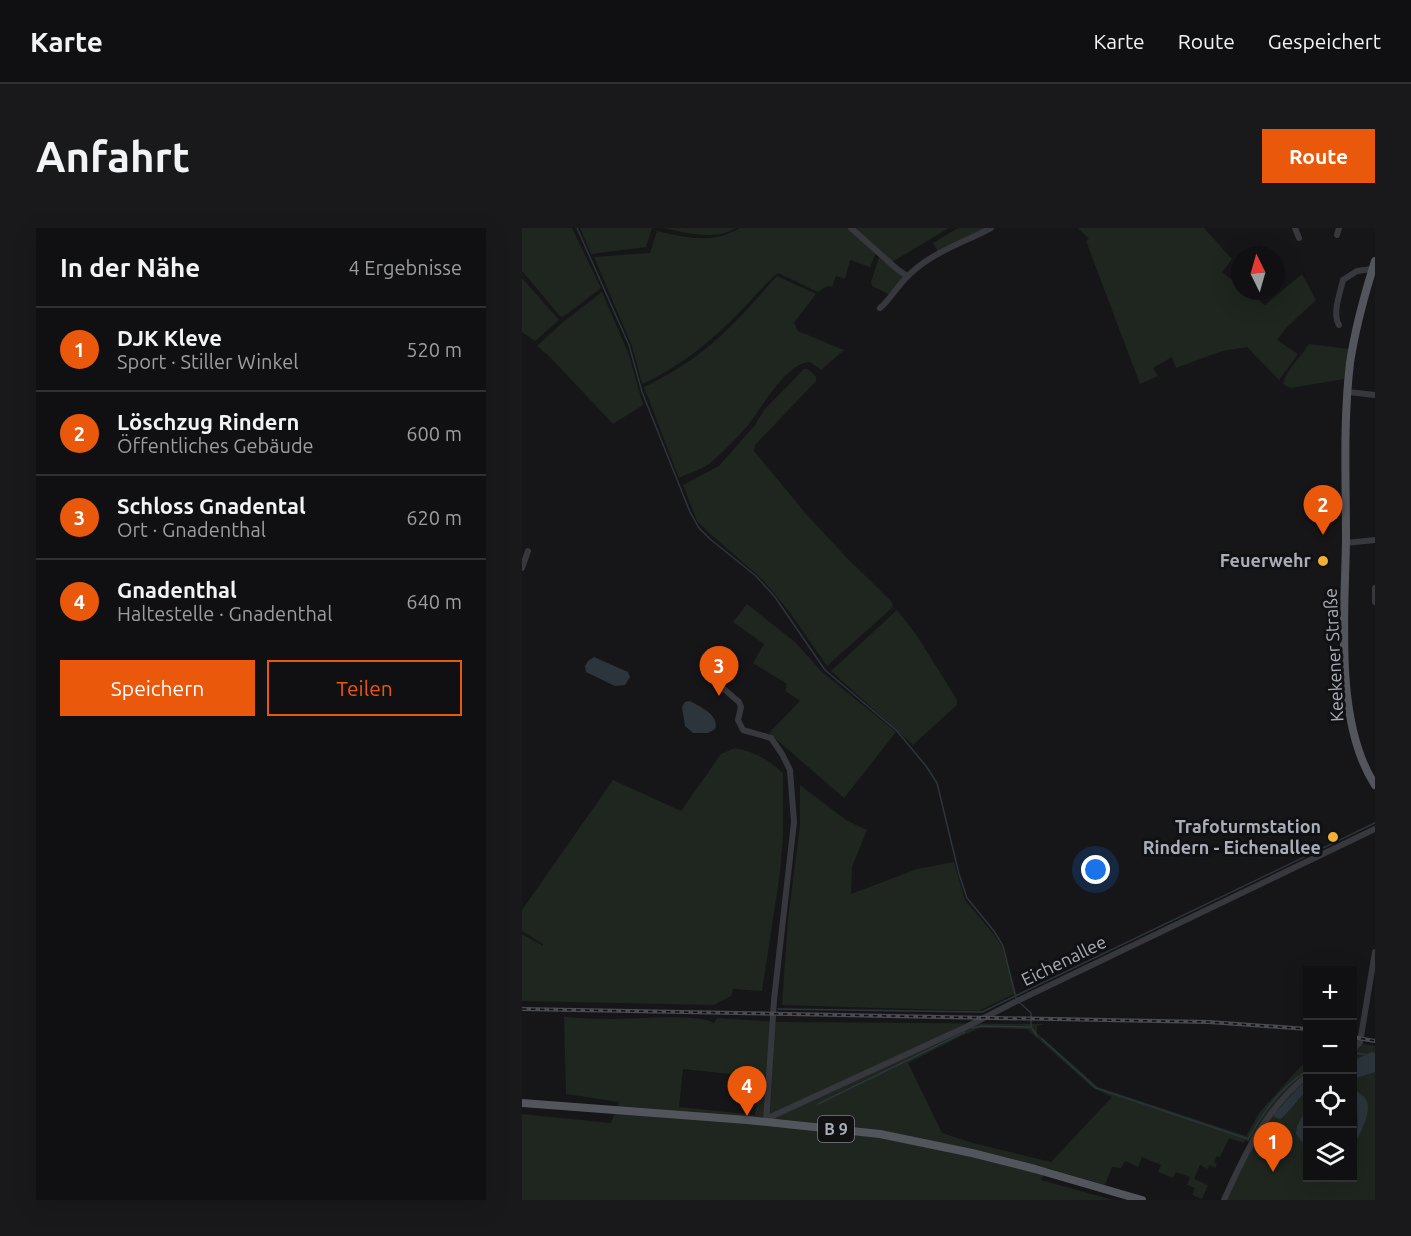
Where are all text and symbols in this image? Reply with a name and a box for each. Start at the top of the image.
text: Karte [30,26,103,57]
text: Karte [1093,29,1145,53]
text: Route [1178,29,1235,53]
text: Gespeichert [1268,29,1381,53]
button: Route [1262,129,1375,183]
text: Anfahrt [36,133,190,180]
north arrow [1231,246,1285,300]
text: In der Nähe [60,253,200,282]
text: 4 Ergebnisse [348,256,462,279]
text: DJK Kleve [117,325,222,350]
text: 1 [74,338,85,361]
text: 520 m [406,338,462,361]
text: Sport · Stiller Winkel [117,350,299,373]
text: Löschzug Rindern [117,409,299,434]
text: 2 [74,422,85,445]
text: 600 m [406,422,462,445]
text: Öffentliches Gebäude [117,434,314,457]
pin: 2 [1304,486,1342,535]
text: Schloss Gnadental [117,493,306,518]
text: 3 [74,506,85,529]
text: 620 m [406,506,462,529]
text: Ort · Gnadenthal [117,518,266,541]
place label: Feuerwehr [1220,550,1312,570]
marker: Feuerwehr [1316,554,1330,568]
text: Gnadenthal [117,577,237,602]
street label: Keekener Straße [1320,588,1346,722]
text: 4 [74,590,85,613]
text: 640 m [406,590,462,613]
text: Haltestelle · Gnadenthal [117,602,332,625]
pin: 3 [700,646,738,696]
button: Speichern [60,660,255,716]
button: Teilen [267,660,462,716]
place label: Trafoturmstation Rindern - Eichenallee [1143,816,1321,857]
marker: Trafoturmstation Rindern - Eichenallee [1326,830,1340,844]
your location [1081,855,1110,884]
street label: Eichenallee [1018,931,1109,989]
map controls [1303,966,1357,1182]
button: + [1303,966,1357,1020]
button: − [1303,1020,1357,1074]
pin: 4 [728,1066,766,1116]
button: locate [1303,1074,1357,1128]
road number: B 9 [818,1116,854,1142]
pin: 1 [1254,1122,1293,1172]
button: layers [1303,1128,1357,1182]

